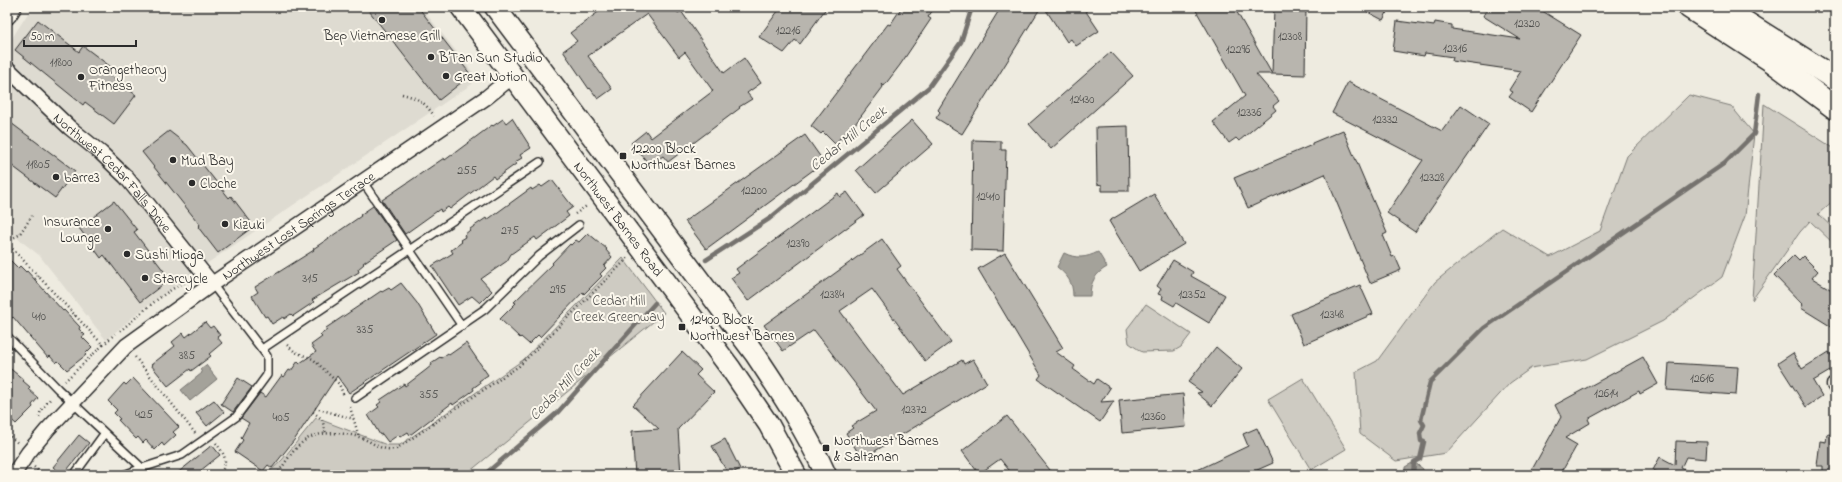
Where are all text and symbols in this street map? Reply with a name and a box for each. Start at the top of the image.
marker: Bep Vietnamese Grill [377,15,387,25]
house number: 12320 [1514,15,1540,33]
scale bar [24,22,136,48]
house number: 12216 [776,22,801,40]
place label: Bep Vietnamese Grill [323,26,440,47]
text: 50 m [30,28,54,46]
house number: 12308 [1278,28,1303,46]
house number: 12316 [1443,40,1468,58]
house number: 12296 [1226,41,1251,59]
place label: B’Tan Sun Studio [438,48,543,69]
marker: B’Tan Sun Studio [426,52,436,62]
house number: 11800 [50,54,72,72]
place label: Orangetheory Fitness [88,60,167,97]
place label: Great Notion [454,67,527,88]
marker: Great Notion [441,71,451,81]
marker: Orangetheory Fitness [76,72,86,82]
house number: 12430 [1070,91,1094,109]
water label: Cedar Mill Creek [805,100,893,177]
house number: 12336 [1237,104,1262,122]
street label: Northwest Cedar Falls Drive [48,108,176,238]
house number: 12332 [1372,111,1398,129]
place label: 12200 Block Northwest Barnes [631,139,736,176]
place label: Mud Bay [181,151,234,173]
marker: 12200 Block Northwest Barnes [618,151,628,161]
marker: Mud Bay [168,155,178,165]
house number: 11805 [26,156,50,174]
street label: Northwest Barnes Road [568,158,668,282]
house number: 255 [457,162,477,180]
street label: Northwest Lost Springs Terrace [218,167,381,286]
place label: barre3 [64,168,100,189]
house number: 12328 [1419,169,1445,187]
marker: barre3 [51,172,61,182]
place label: Cloche [200,174,237,195]
marker: Cloche [187,178,197,188]
house number: 12200 [741,182,767,200]
house number: 12410 [976,188,1000,206]
place label: Insurance Lounge [43,212,101,250]
place label: Kizuki [233,215,265,236]
marker: Kizuki [220,219,230,229]
house number: 275 [501,222,519,240]
marker: Insurance Lounge [103,224,113,234]
house number: 12390 [786,235,810,253]
place label: Sushi Mioga [135,245,204,267]
marker: Sushi Mioga [122,249,132,259]
place label: Starcycle [153,269,209,291]
house number: 315 [302,270,318,288]
marker: Starcycle [140,273,150,283]
house number: 295 [550,281,566,299]
house number: 12384 [820,286,844,304]
house number: 12352 [1178,286,1206,304]
park label: Cedar Mill Creek Greenway [573,291,665,329]
house number: 12348 [1320,306,1345,324]
house number: 410 [32,308,46,326]
place label: 12400 Block Northwest Barnes [690,310,795,347]
house number: 335 [357,321,374,339]
marker: 12400 Block Northwest Barnes [677,322,687,332]
water label: Cedar Mill Creek [524,342,606,426]
house number: 385 [179,347,195,365]
house number: 12616 [1690,370,1715,388]
house number: 12614 [1594,385,1618,403]
house number: 355 [420,386,438,404]
house number: 12372 [901,401,927,419]
house number: 425 [135,406,153,424]
house number: 12360 [1140,408,1166,426]
house number: 405 [273,409,290,427]
place label: Northwest Barnes & Saltzman [834,431,939,468]
marker: Northwest Barnes & Saltzman [821,443,831,453]

